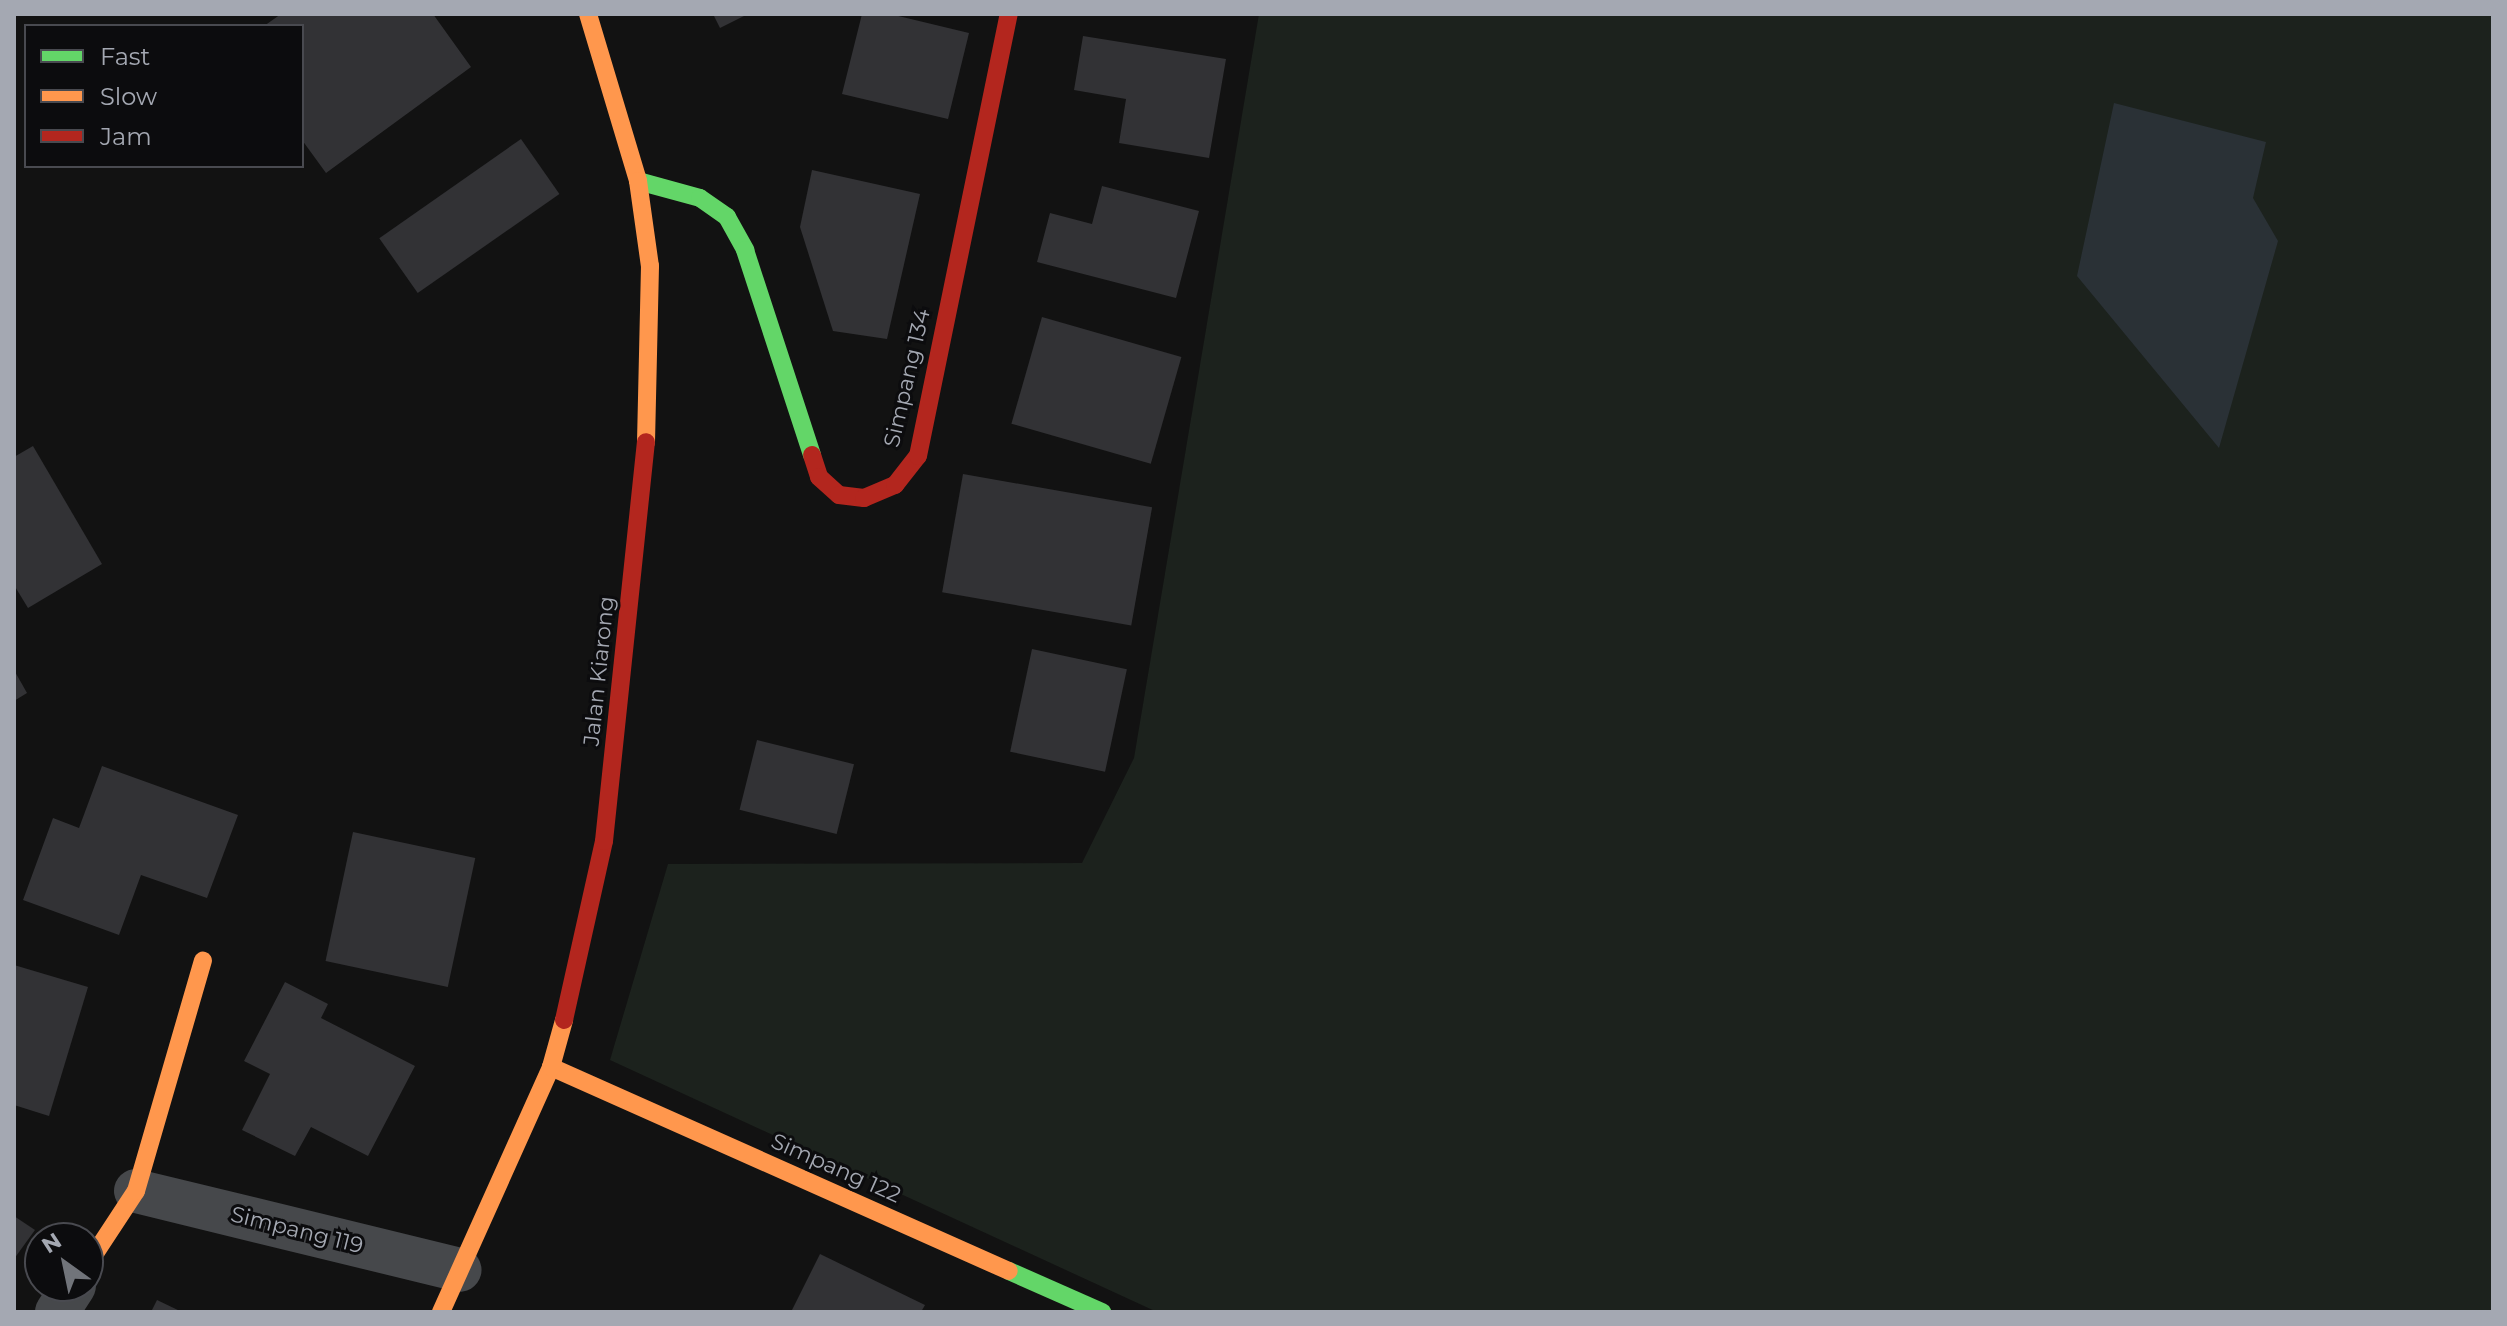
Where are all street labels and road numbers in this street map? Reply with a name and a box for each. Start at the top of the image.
street label: Simpang 134 [878,306,936,450]
street label: Jalan Kiarong [578,595,620,747]
street label: Simpang 122 [767,1128,905,1208]
street label: Simpang 119 [228,1201,366,1259]

